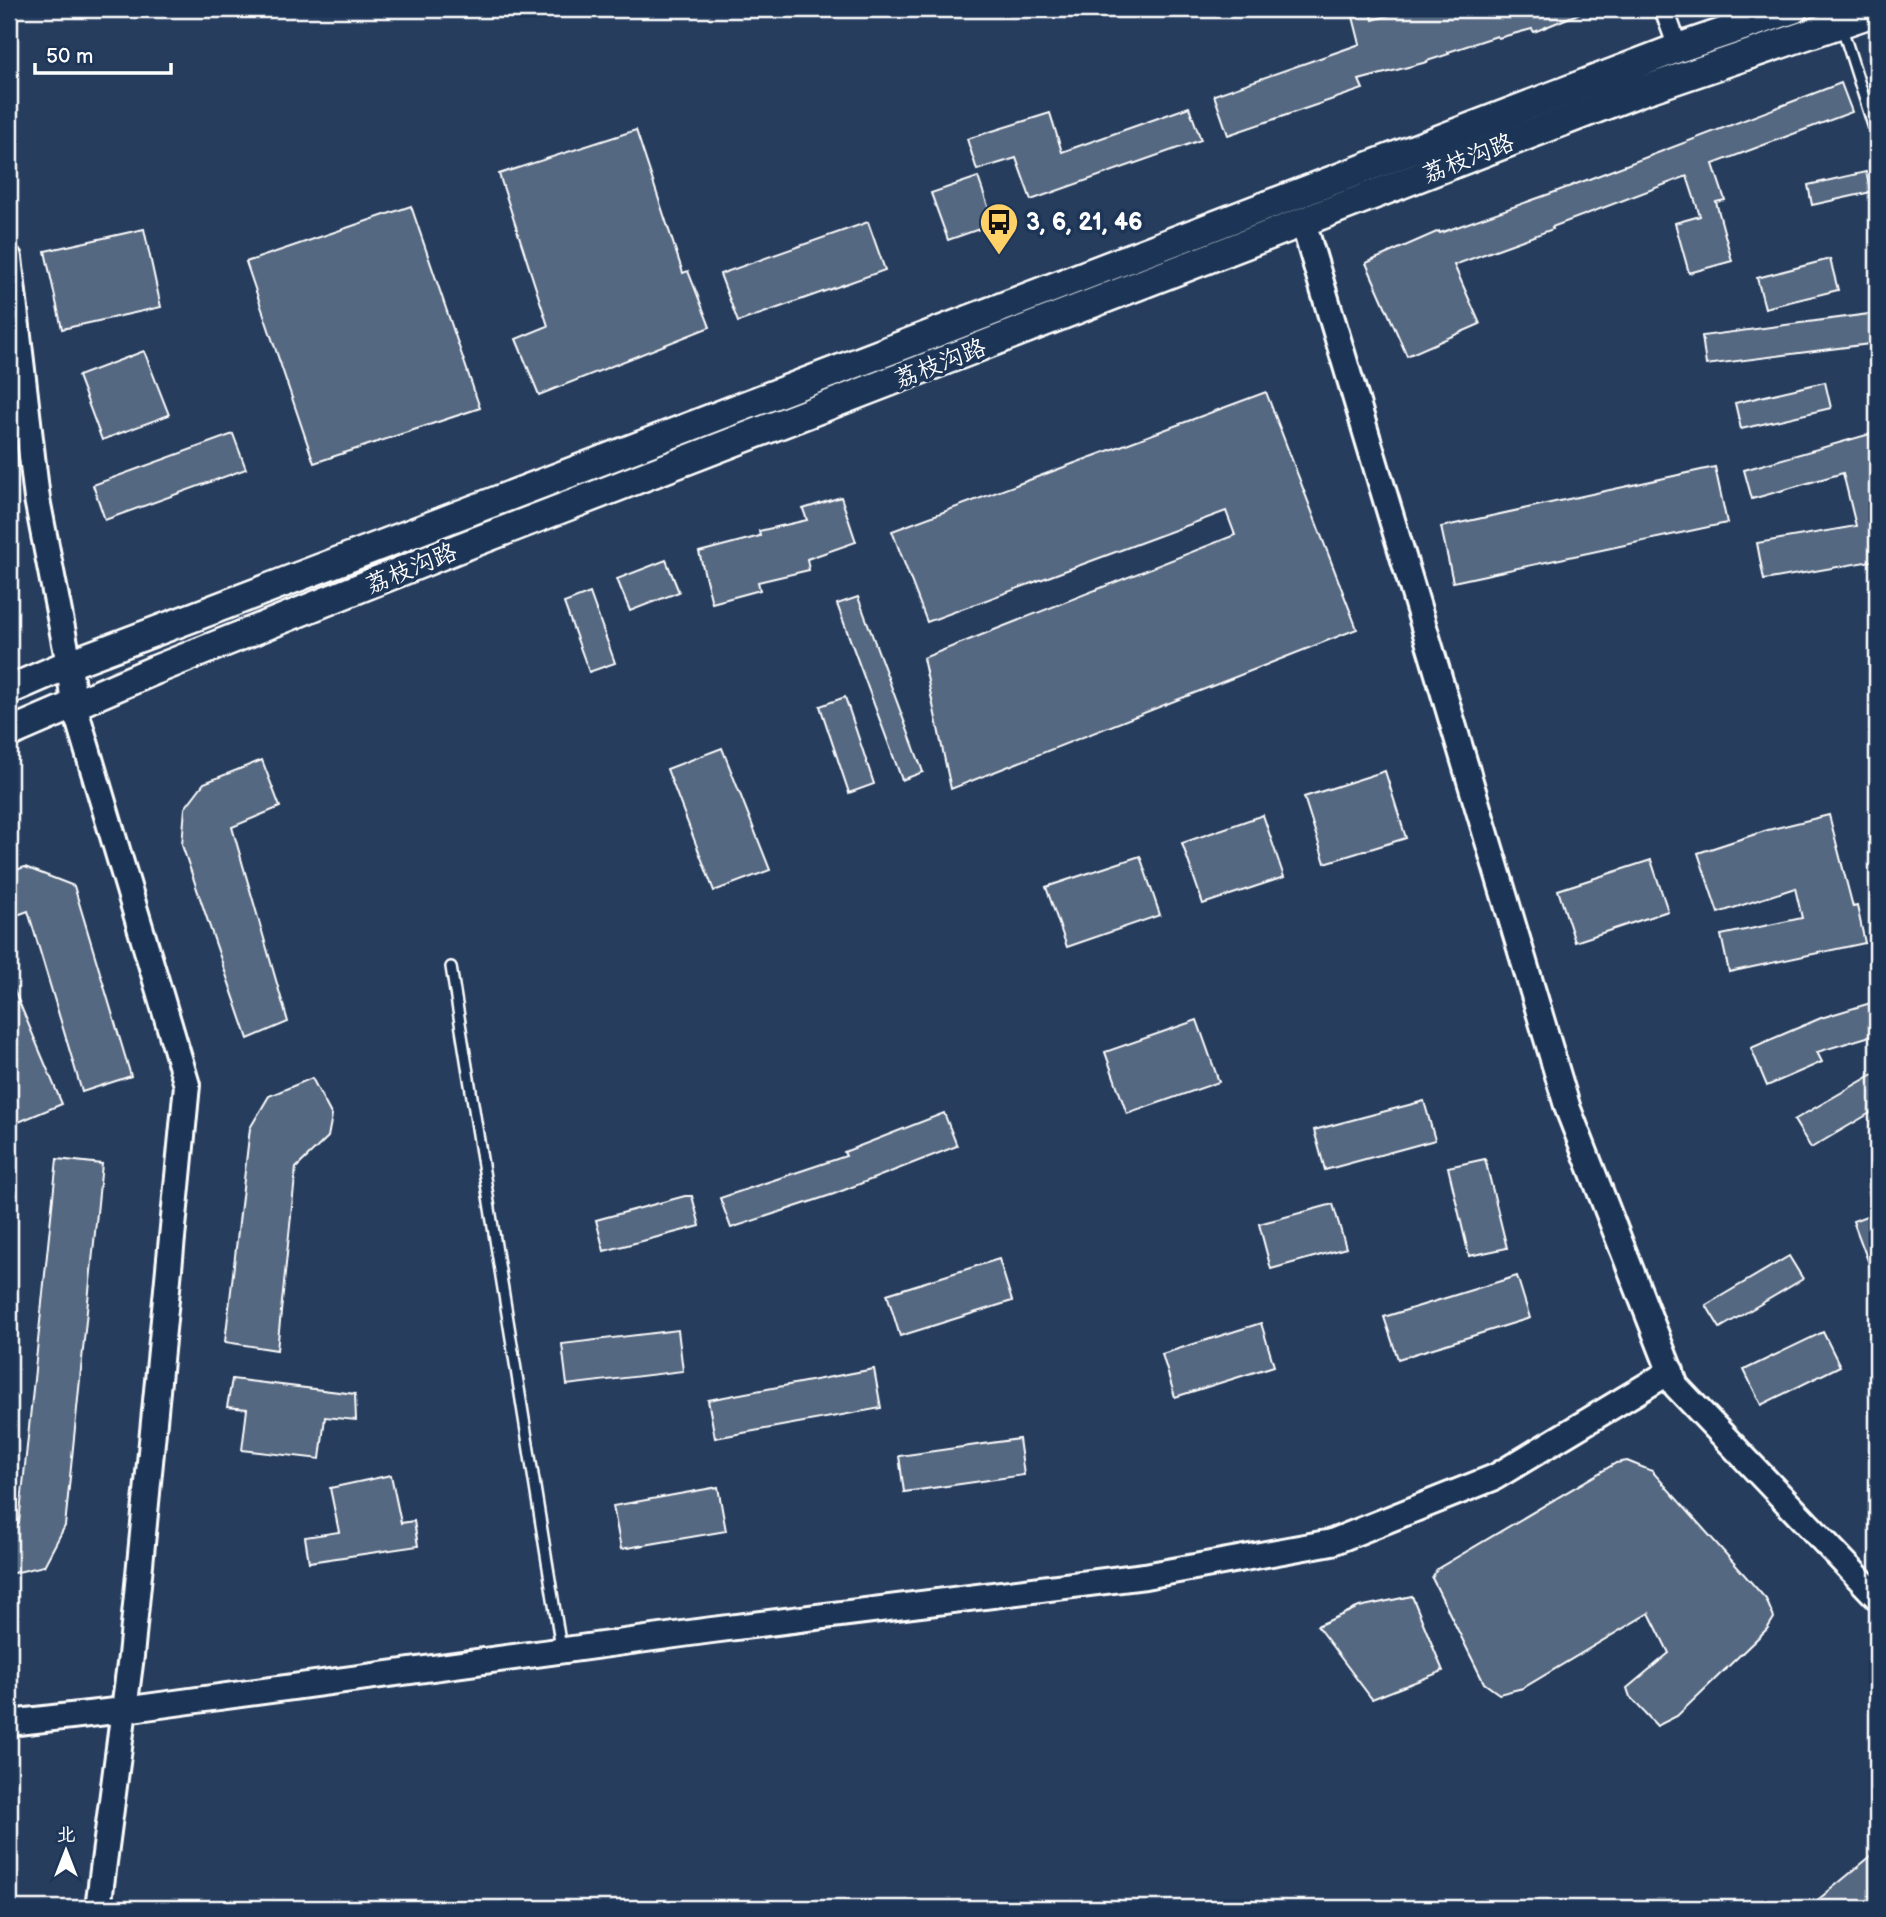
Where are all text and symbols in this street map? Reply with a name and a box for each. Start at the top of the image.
scale bar [35,32,172,76]
text: 50 m [46,44,93,69]
street label: 荔枝沟路 [1418,128,1518,189]
bus stop icon: 3, 6, 21, 46 [978,201,1020,256]
place label: 3, 6, 21, 46 [1026,208,1143,237]
street label: 荔枝沟路 [890,333,990,394]
street label: 荔枝沟路 [361,537,461,600]
north arrow [32,1815,102,1885]
text: 北 [56,1824,76,1847]

